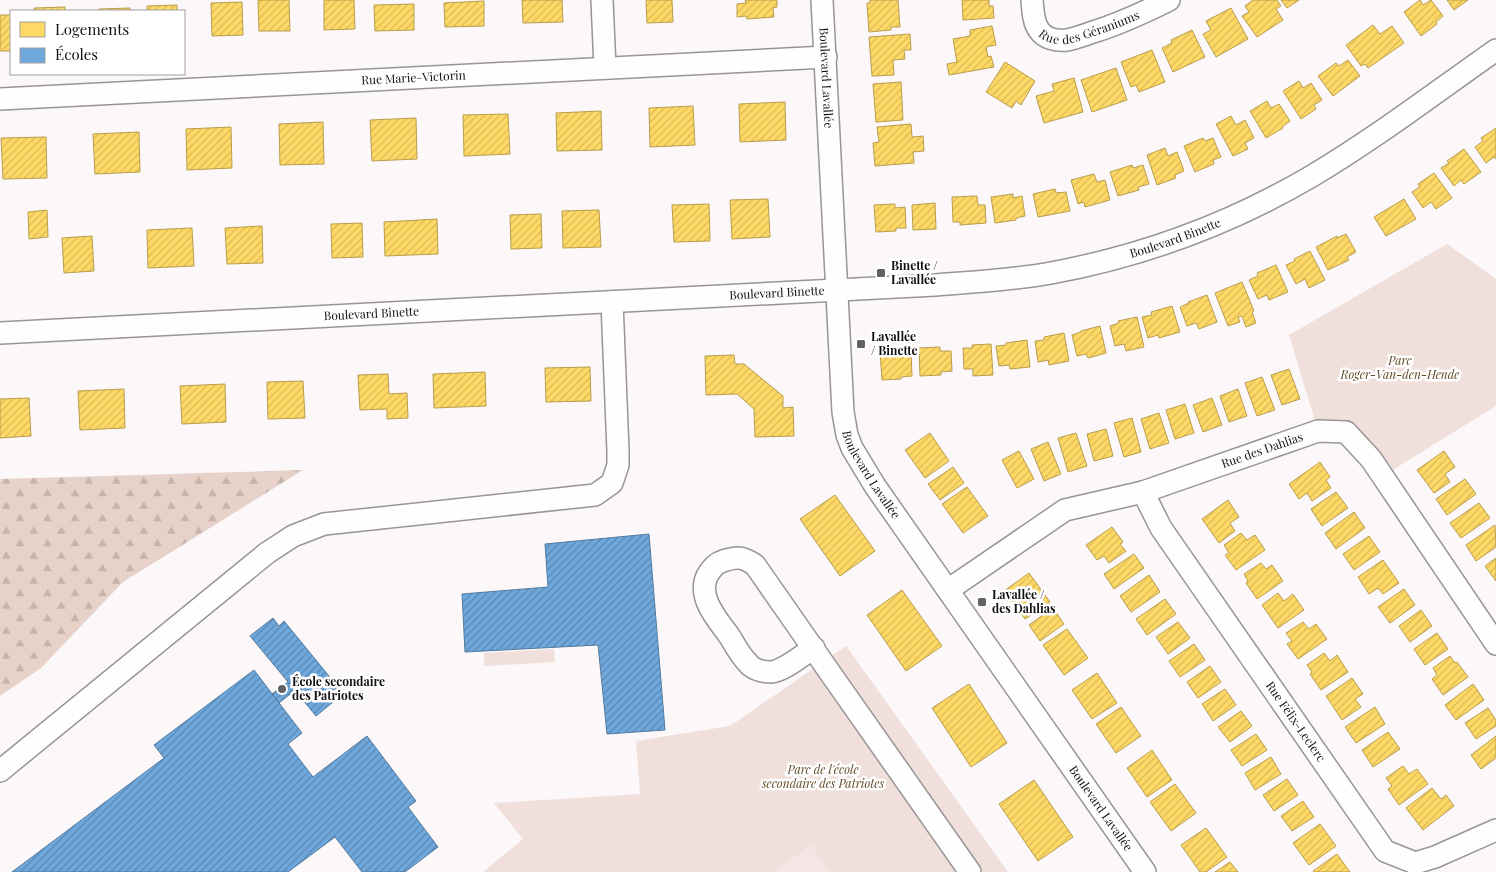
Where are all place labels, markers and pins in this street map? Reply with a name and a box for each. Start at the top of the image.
place label: Binette / Lavallée [891,257,938,287]
marker: Binette / Lavallée [875,267,887,279]
place label: Lavallée / Binette [871,328,918,358]
marker: Lavallée / Binette [855,338,867,350]
place label: Lavallée / des Dahlias [992,586,1056,616]
marker: Lavallée / des Dahlias [976,596,988,608]
place label: École secondaire des Patriotes [292,673,385,703]
marker: École secondaire des Patriotes [276,683,288,695]

